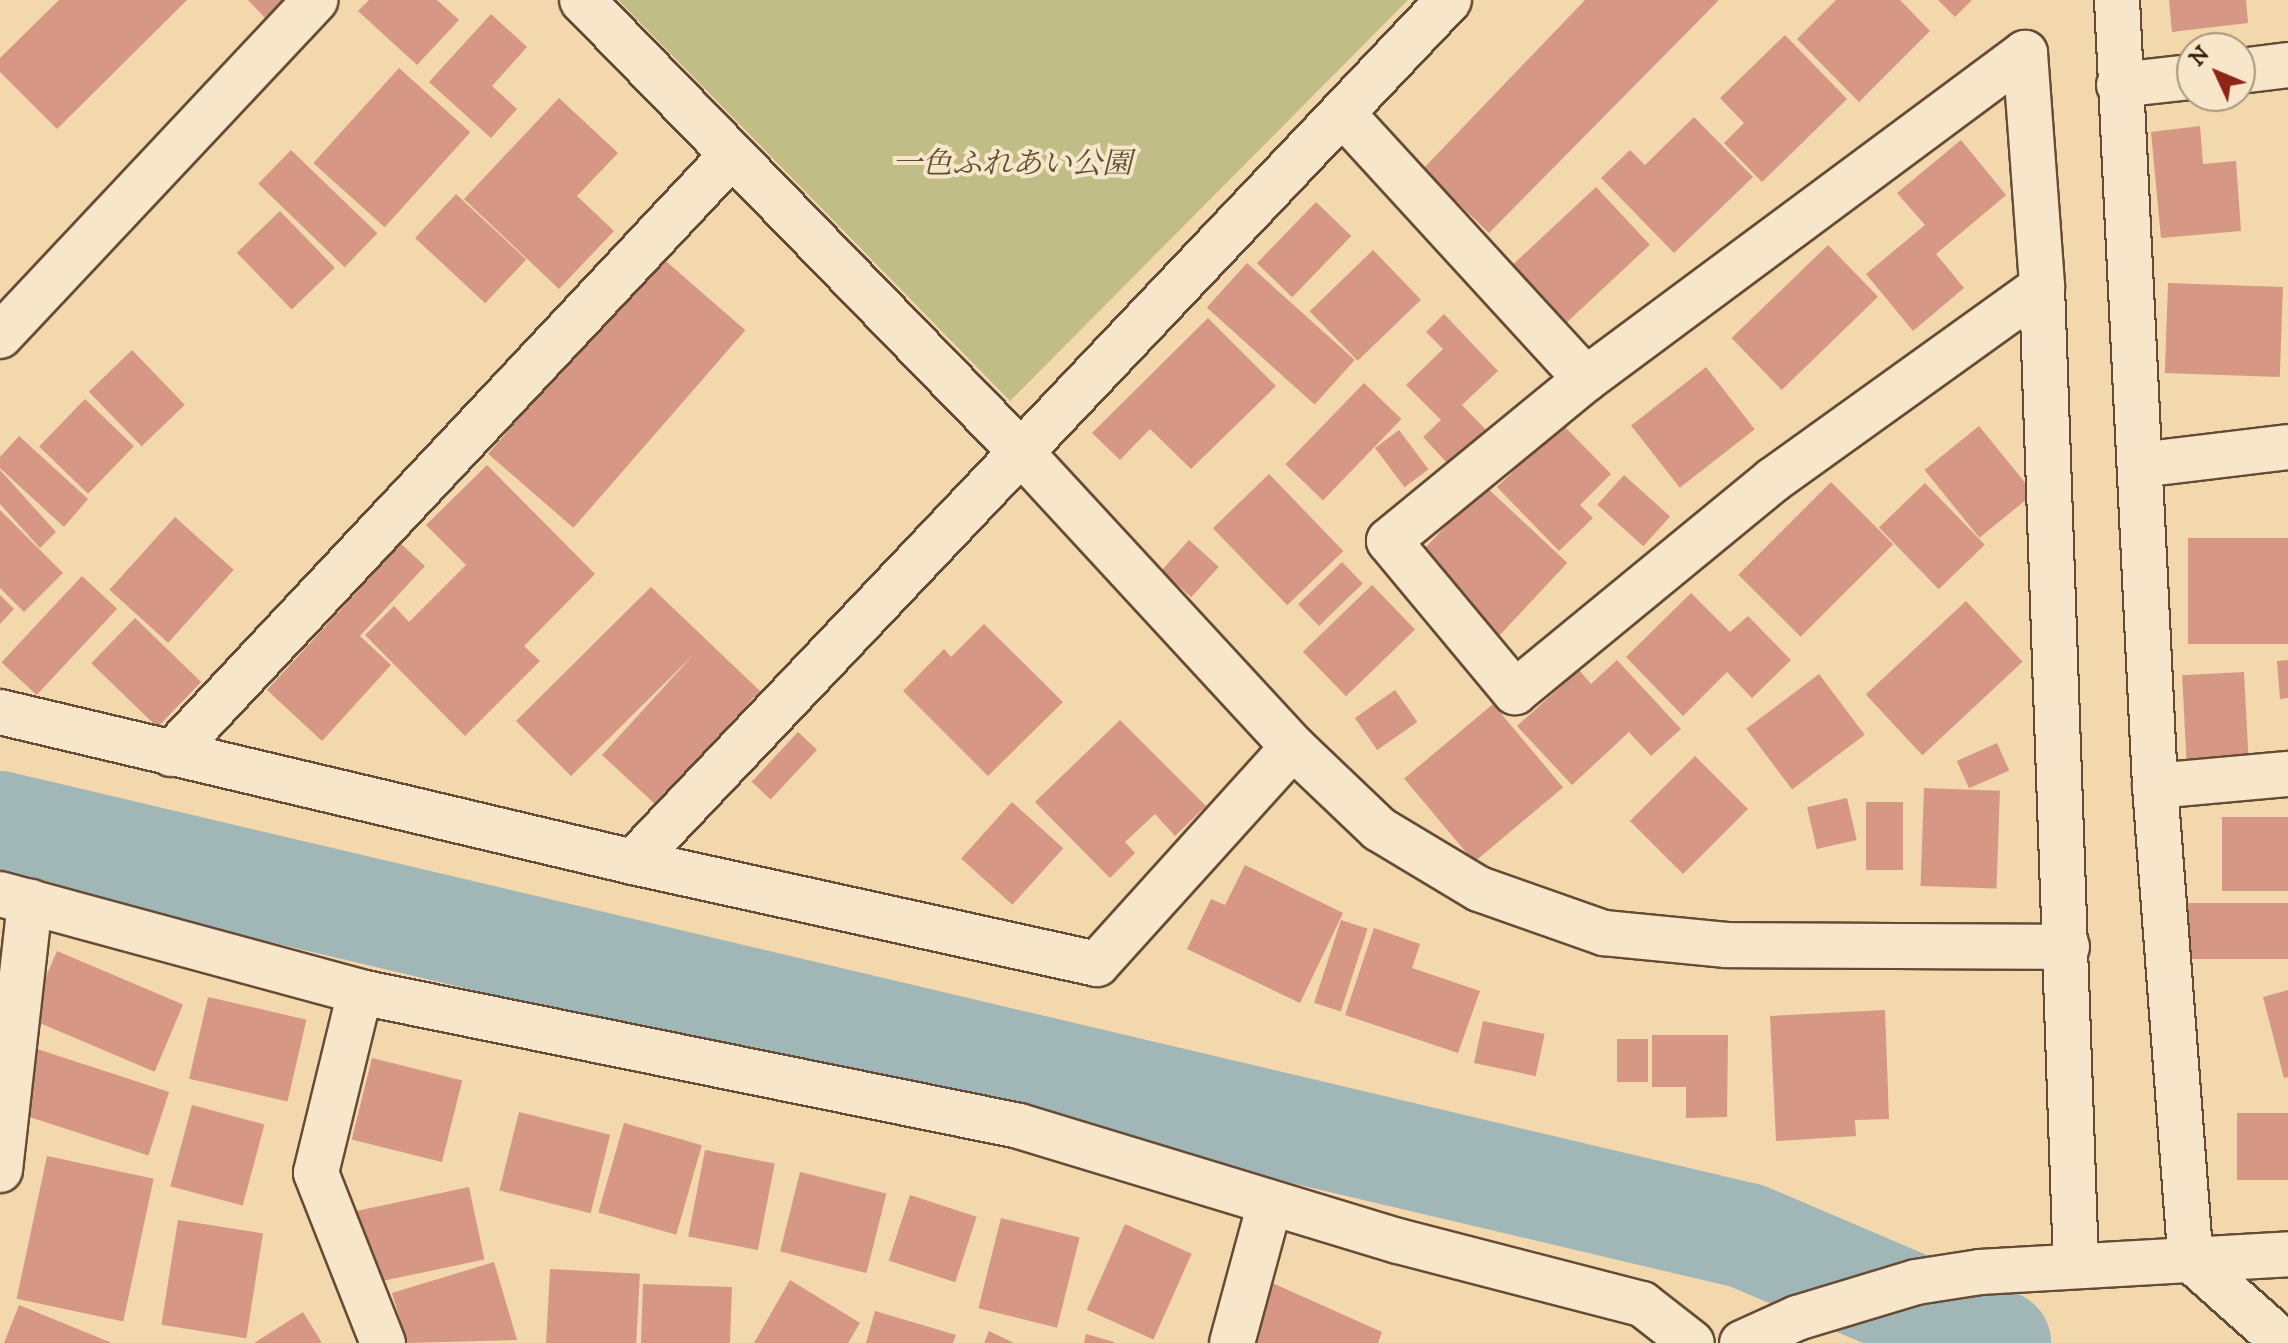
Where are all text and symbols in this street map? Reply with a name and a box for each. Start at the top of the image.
north arrow [2176,32,2256,112]
text: N [2184,40,2216,72]
park label: 一色ふれあい公園 [892,147,1132,183]

